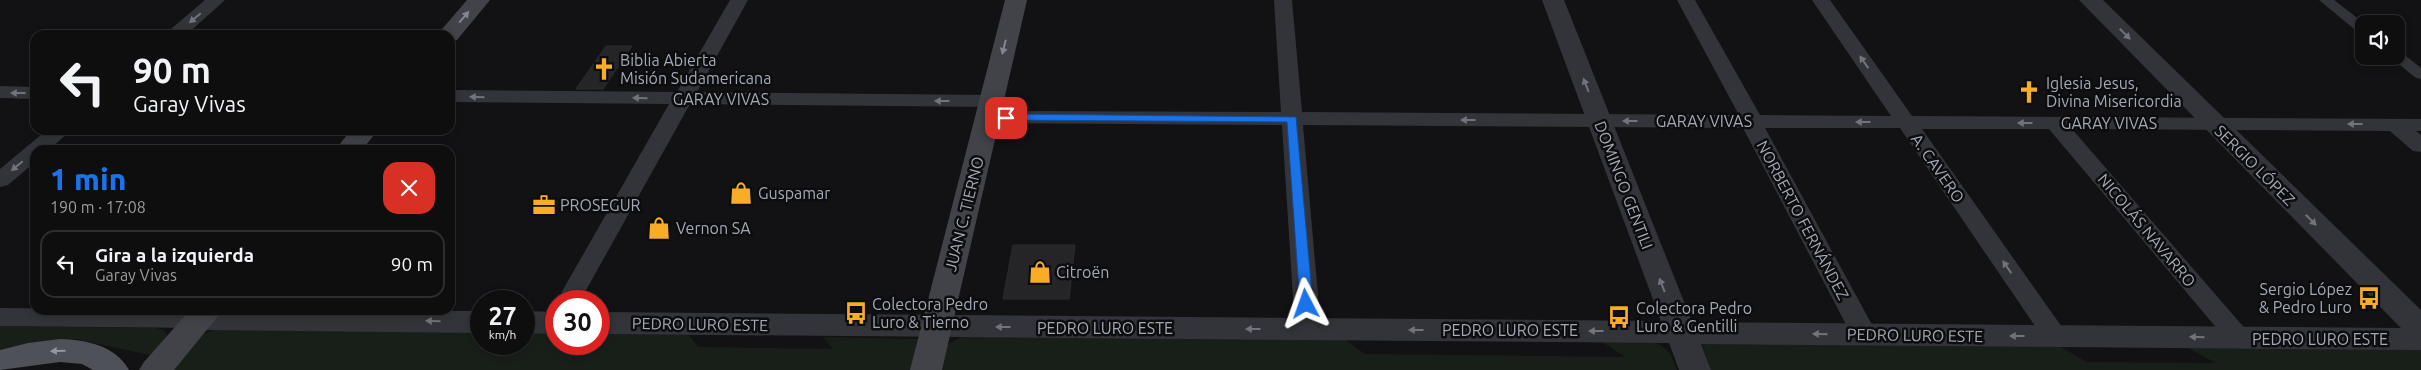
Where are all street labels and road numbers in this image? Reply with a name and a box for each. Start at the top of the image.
street label: GARAY VIVAS [673,90,769,108]
street label: GARAY VIVAS [1656,112,1752,130]
street label: GARAY VIVAS [2061,114,2157,132]
street label: DOMINGO GENTILI [1591,118,1657,252]
street label: SERGIO LÓPEZ [2211,121,2299,209]
street label: A. CAVERO [1908,130,1968,206]
street label: NORBERTO FERNÁNDEZ [1753,136,1854,303]
street label: JUAN C. TIERNO [941,155,987,273]
street label: NICOLÁS NAVARRO [2094,169,2201,290]
street label: PEDRO LURO ESTE [632,314,768,334]
street label: PEDRO LURO ESTE [1037,319,1173,337]
street label: PEDRO LURO ESTE [1442,321,1578,339]
street label: PEDRO LURO ESTE [1847,325,1983,345]
street label: PEDRO LURO ESTE [2252,330,2388,348]

